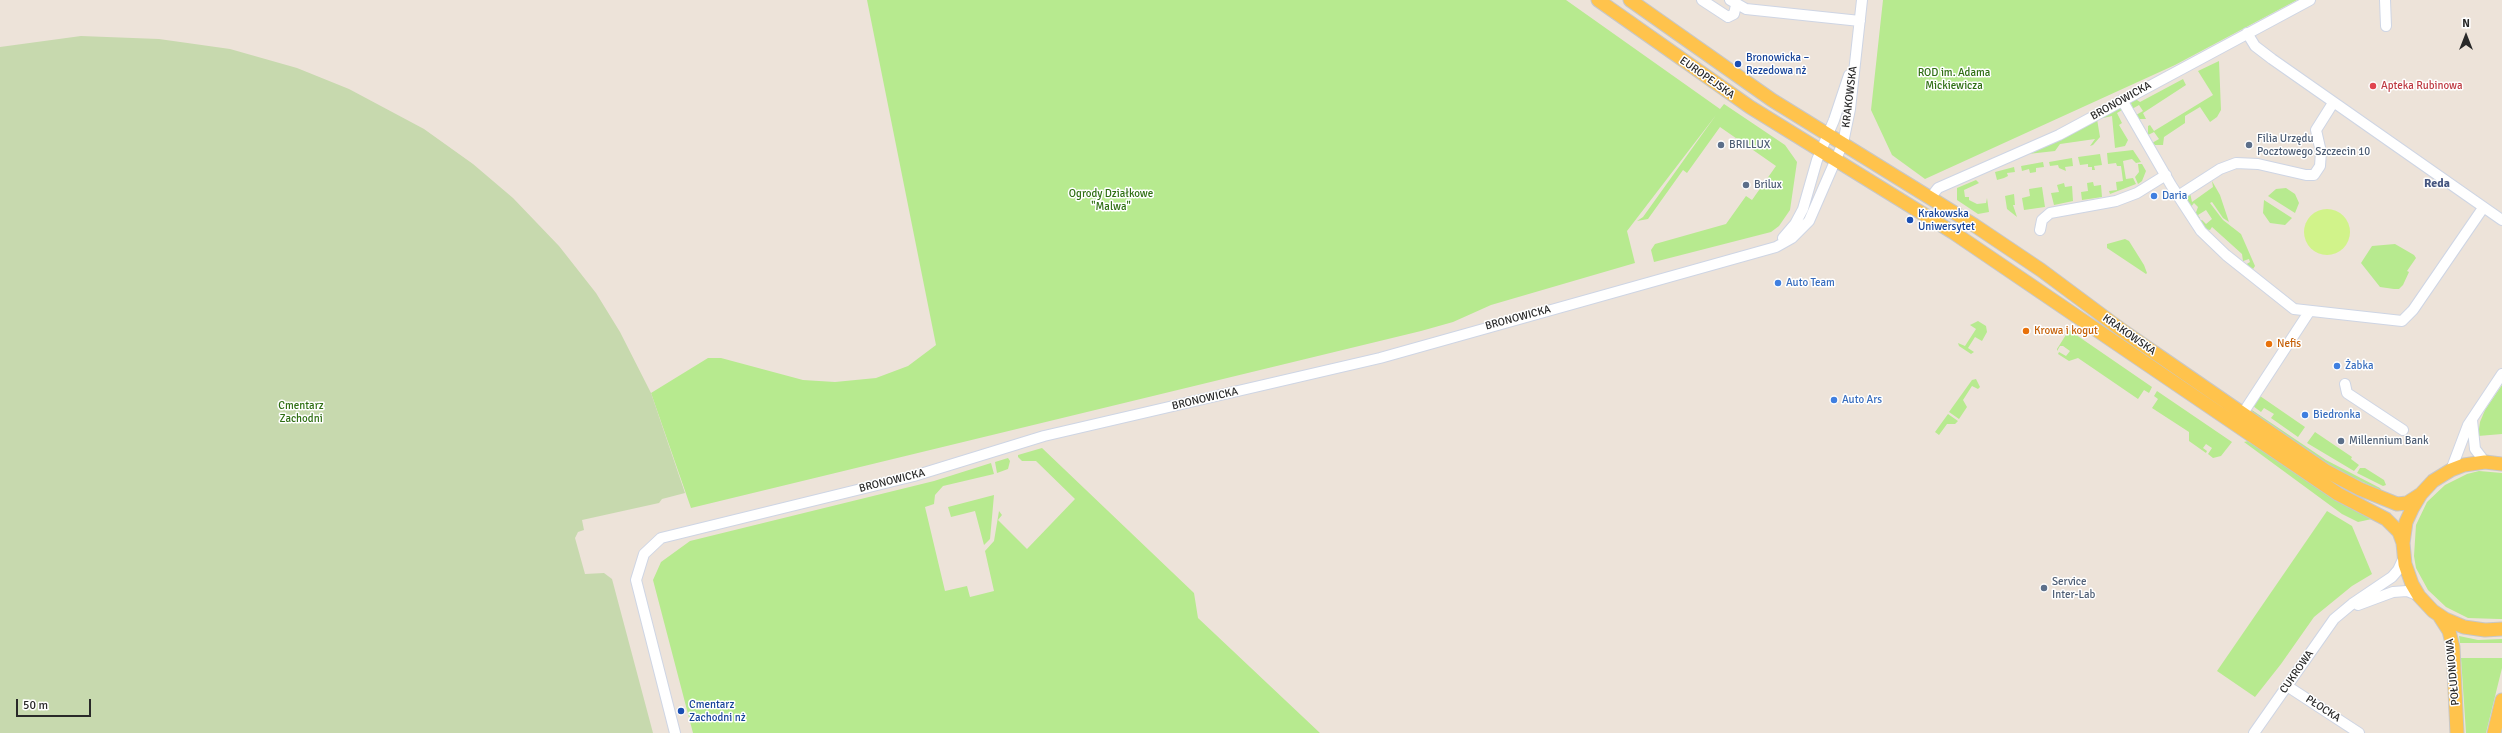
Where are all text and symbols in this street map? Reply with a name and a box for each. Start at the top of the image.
north arrow [2446,16,2486,56]
text: N [2462,17,2470,30]
place label: Bronowicka – Rezedowa nż [1746,51,1809,77]
street label: EUROPEJSKA [1677,54,1737,102]
marker: Bronowicka – Rezedowa nż [1733,59,1743,69]
street label: KRAKOWSKA [1840,65,1860,129]
park label: ROD im. Adama Mickiewicza [1918,66,1990,92]
street label: BRONOWICKA [2088,79,2154,123]
place label: Apteka Rubinowa [2381,79,2463,93]
marker: Apteka Rubinowa [2368,81,2378,91]
place label: Filia Urzędu Pocztowego Szczecin 10 [2257,132,2370,158]
place label: BRILLUX [1729,138,1770,152]
marker: BRILLUX [1716,140,1726,150]
marker: Filia Urzędu Pocztowego Szczecin 10 [2244,140,2254,150]
district label: Reda [2424,177,2450,191]
place label: Brilux [1754,178,1782,192]
marker: Brilux [1741,180,1751,190]
park label: Ogrody Działkowe "Malwa" [1069,187,1153,213]
place label: Daria [2162,189,2187,203]
marker: Daria [2149,191,2159,201]
place label: Krakowska Uniwersytet [1918,207,1975,233]
marker: Krakowska Uniwersytet [1905,215,1915,225]
place label: Auto Team [1786,276,1835,290]
marker: Auto Team [1773,278,1783,288]
street label: BRONOWICKA [1484,303,1552,333]
street label: KRAKOWSKA [2100,312,2158,358]
place label: Krowa i kogut [2034,324,2098,338]
marker: Krowa i kogut [2021,326,2031,336]
place label: Nefis [2277,337,2301,351]
marker: Nefis [2264,339,2274,349]
place label: Żabka [2345,359,2373,373]
marker: Żabka [2332,361,2342,371]
street label: BRONOWICKA [1171,385,1239,413]
place label: Auto Ars [1842,393,1882,407]
marker: Auto Ars [1829,395,1839,405]
park label: Cmentarz Zachodni [278,399,324,425]
place label: Biedronka [2313,408,2361,422]
marker: Biedronka [2300,410,2310,420]
place label: Millennium Bank [2349,434,2429,448]
marker: Millennium Bank [2336,436,2346,446]
street label: BRONOWICKA [858,466,926,496]
place label: Service Inter-Lab [2052,575,2095,601]
marker: Service Inter-Lab [2039,583,2049,593]
street label: POŁUDNIOWA [2443,638,2463,706]
street label: CUKROWA [2277,648,2317,696]
scale bar [18,691,93,717]
street label: PŁOCKA [2303,693,2343,725]
text: 50 m [23,698,48,713]
place label: Cmentarz Zachodni nż [689,698,746,724]
marker: Cmentarz Zachodni nż [676,706,686,716]

